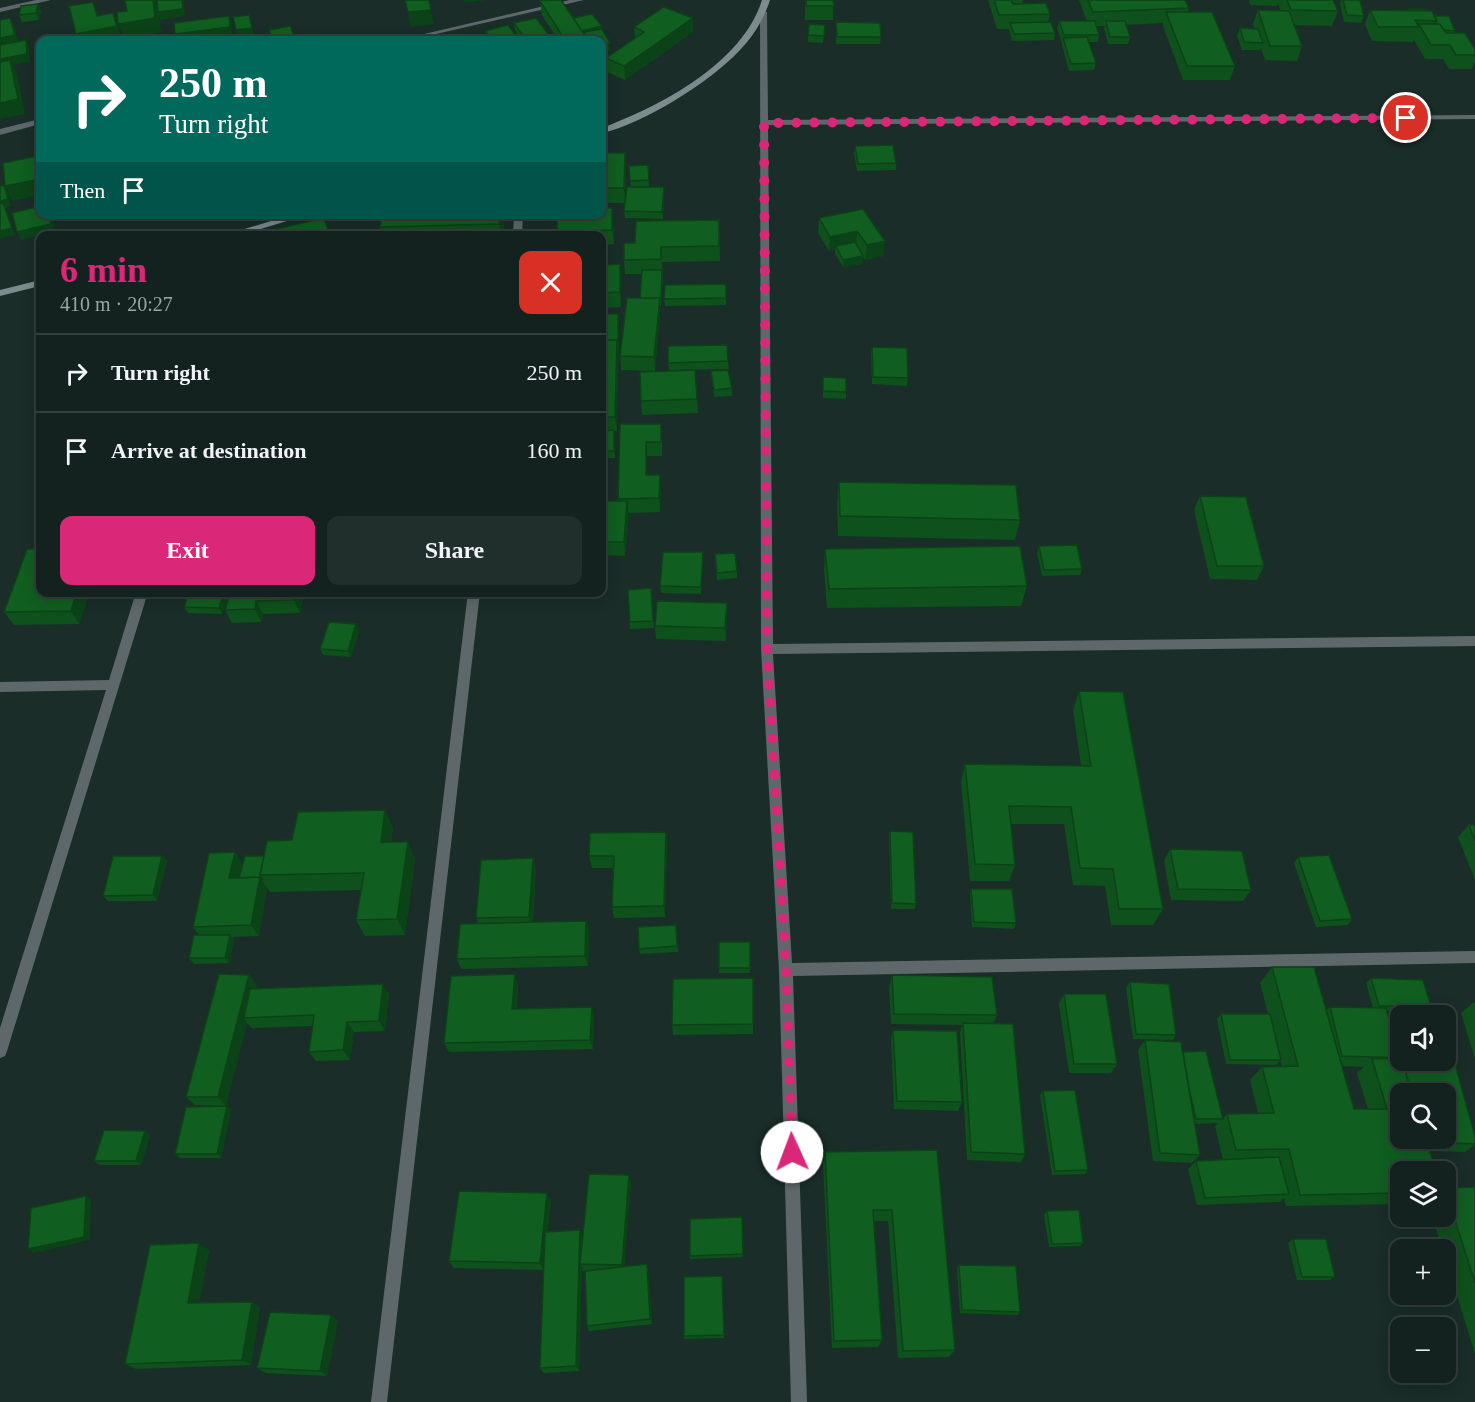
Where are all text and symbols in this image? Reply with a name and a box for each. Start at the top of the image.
icon: right [60,60,138,138]
text: 250 m [159,60,268,106]
pin [1380,92,1431,143]
icon: arrive [1389,101,1422,134]
text: Turn right [159,109,268,139]
icon: arrive [117,174,150,207]
text: Then [60,178,105,203]
text: 6 min [60,250,147,290]
button: close [519,251,582,314]
text: 410 m · 20:27 [60,293,173,315]
icon: right [60,357,93,390]
text: Turn right [111,360,210,385]
text: 250 m [526,360,582,385]
icon: arrive [60,435,93,468]
text: Arrive at destination [111,438,307,463]
text: 160 m [526,438,582,463]
button: Exit [60,516,315,585]
button: Share [327,516,582,585]
map controls [1390,1005,1456,1383]
button: sound [1390,1005,1456,1071]
button: search [1390,1083,1456,1149]
position arrow [760,1120,824,1184]
button: layers [1390,1161,1456,1227]
button: + [1390,1239,1456,1305]
button: − [1390,1317,1456,1383]

